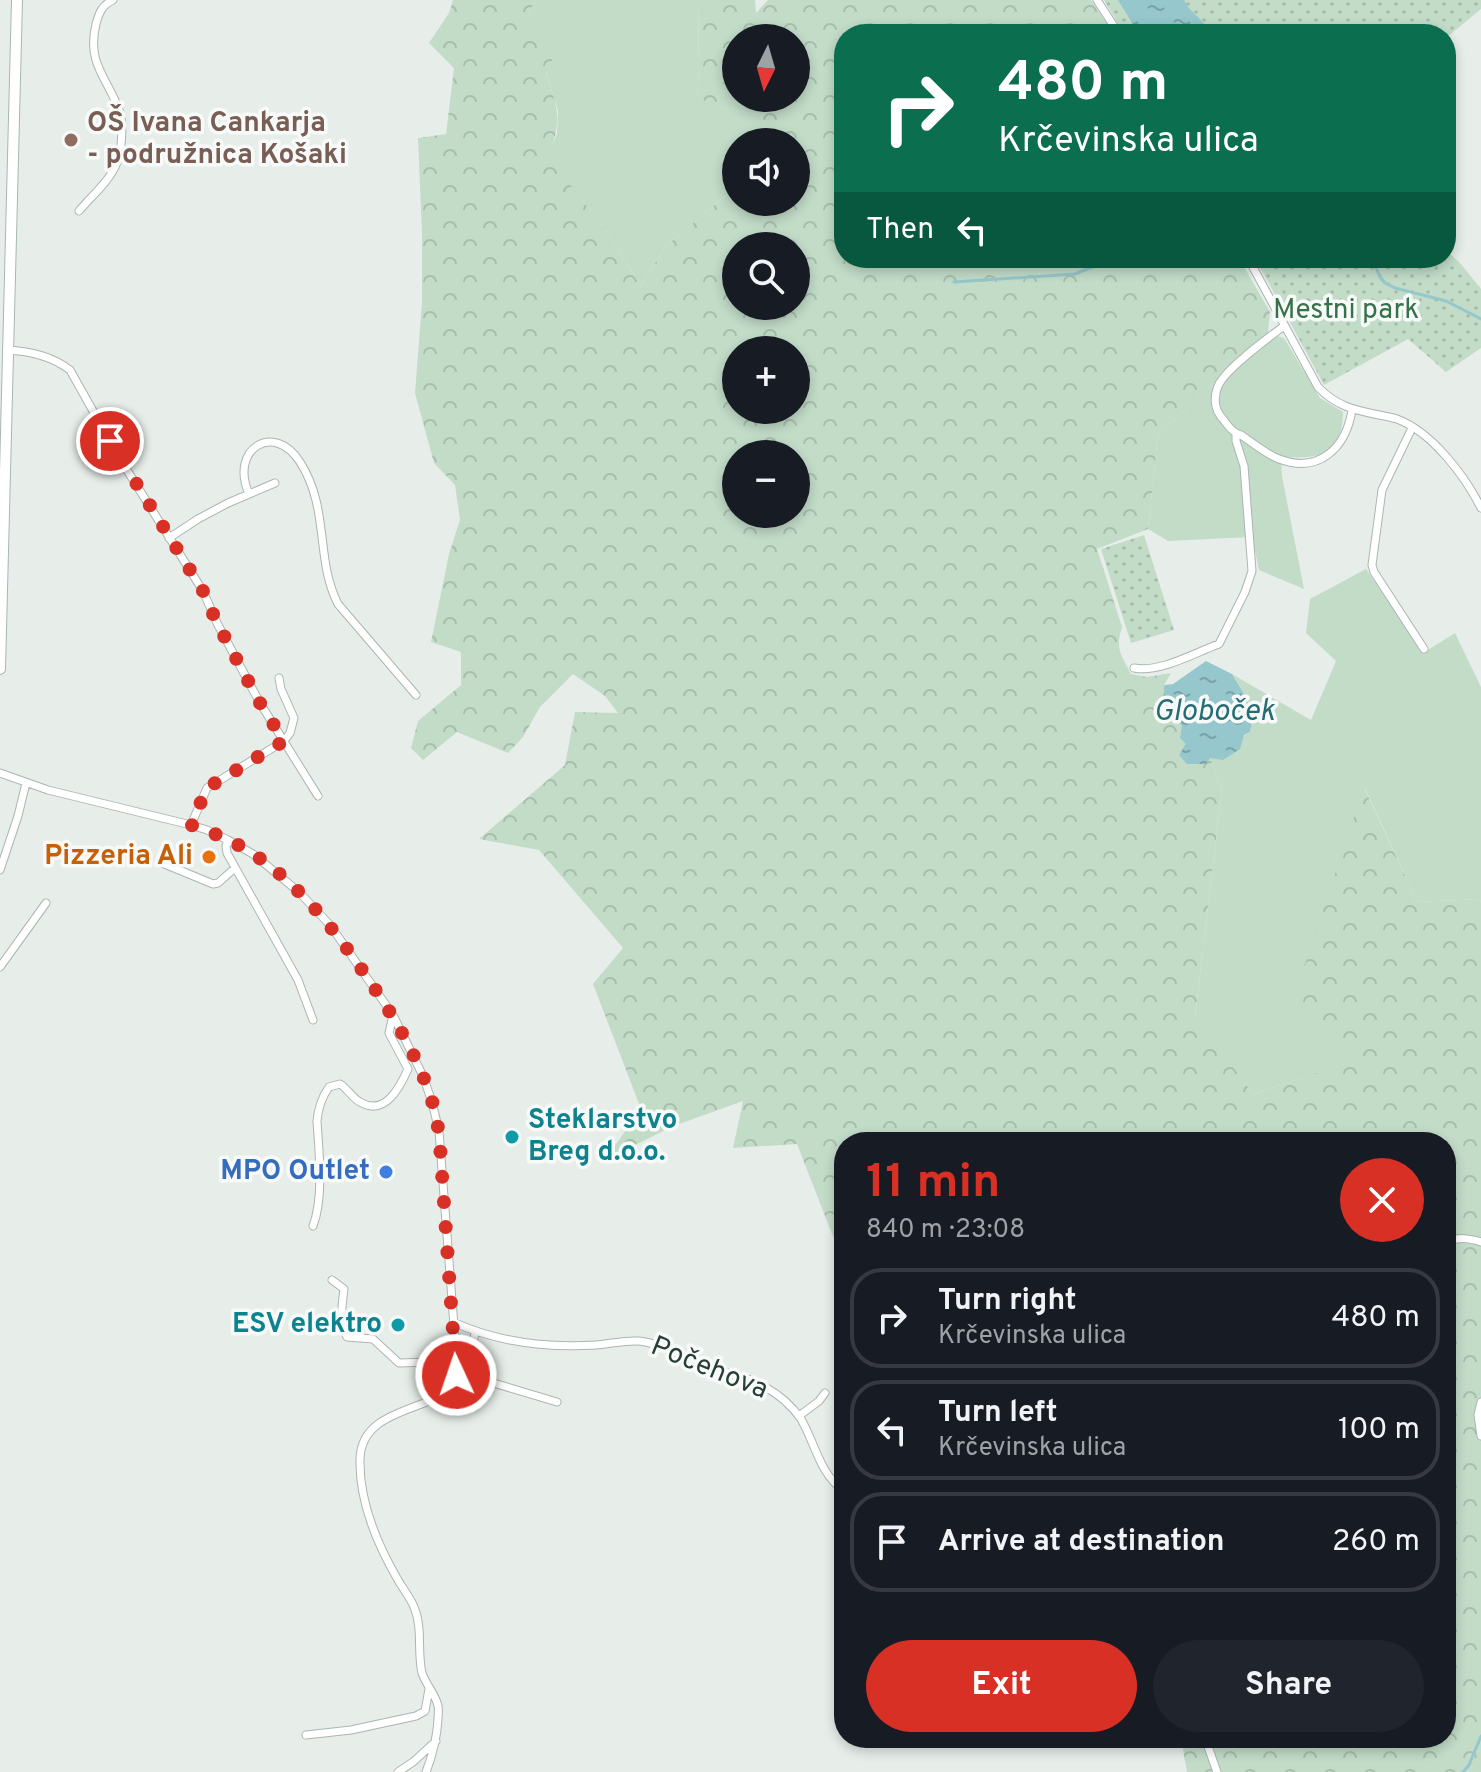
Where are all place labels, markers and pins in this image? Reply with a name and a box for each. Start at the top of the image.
place label: OŠ Ivana Cankarja - podružnica Košaki [87,104,347,174]
marker: OŠ Ivana Cankarja - podružnica Košaki [62,131,80,149]
pin [76,407,144,475]
place label: Pizzeria Ali [44,839,193,875]
marker: Pizzeria Ali [200,848,218,866]
place label: Steklarstvo Breg d.o.o. [528,1103,677,1171]
marker: Steklarstvo Breg d.o.o. [503,1128,521,1146]
place label: MPO Outlet [220,1154,370,1190]
marker: MPO Outlet [377,1163,395,1181]
place label: ESV elektro [232,1307,382,1343]
marker: ESV elektro [389,1316,407,1334]

